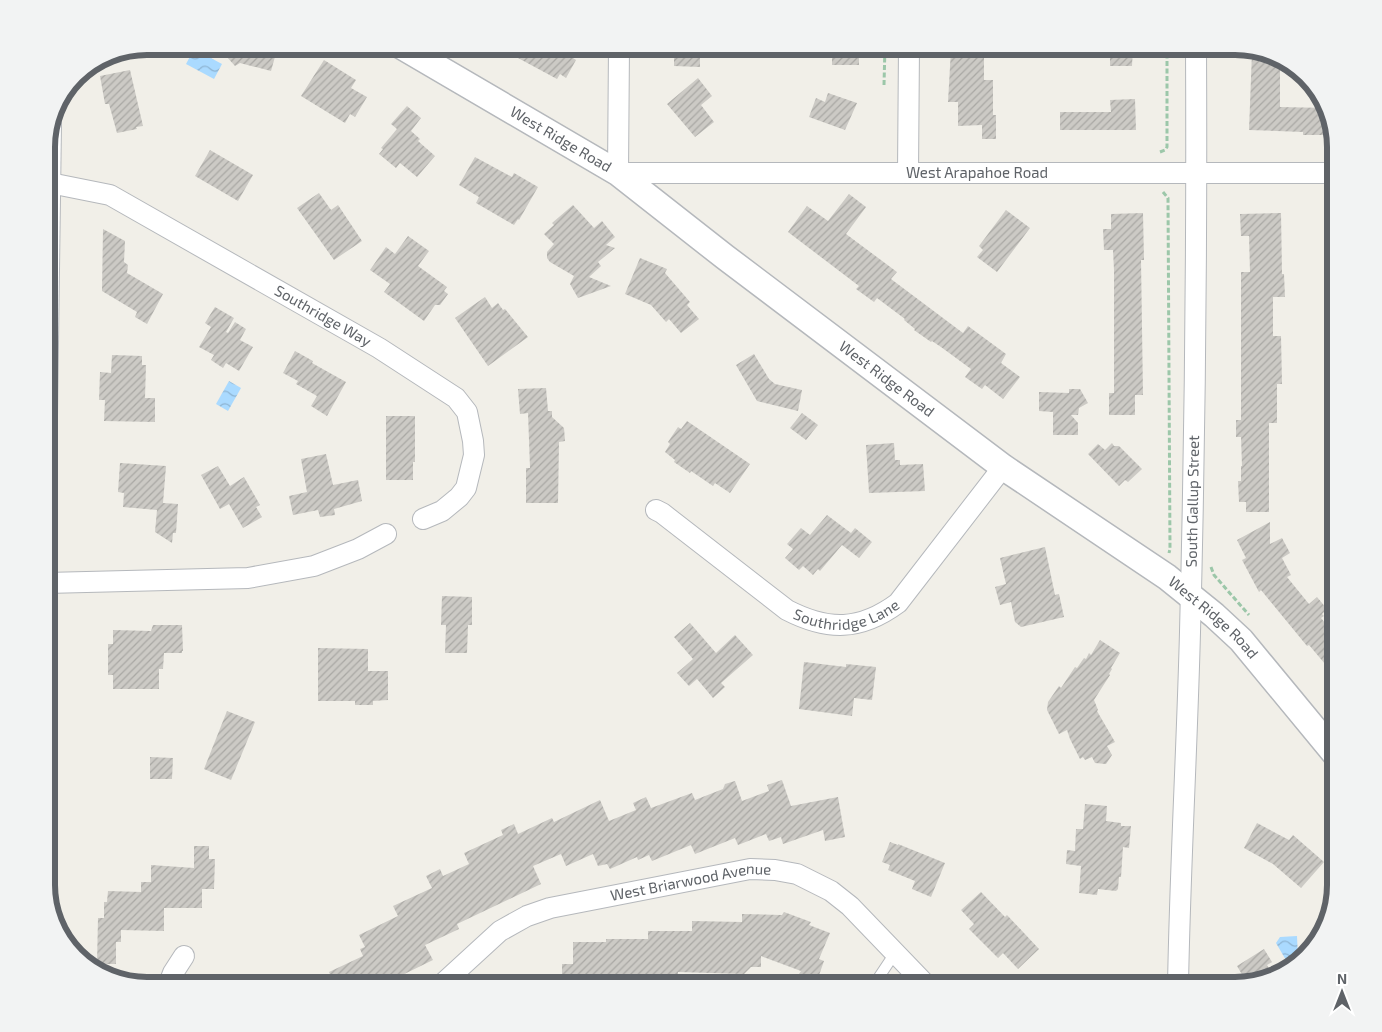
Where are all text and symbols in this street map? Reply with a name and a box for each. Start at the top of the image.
street label: West Ridge Road [507,102,615,175]
street label: West Arapahoe Road [906,163,1048,181]
street label: Southridge Way [272,281,375,350]
street label: West Ridge Road [836,337,938,420]
street label: South Gallup Street [1182,435,1202,568]
street label: West Ridge Road [1165,572,1263,662]
street label: Southridge Lane [791,595,902,633]
street label: West Briarwood Avenue [609,859,772,904]
north arrow [1317,967,1367,1017]
text: N [1337,970,1347,987]

